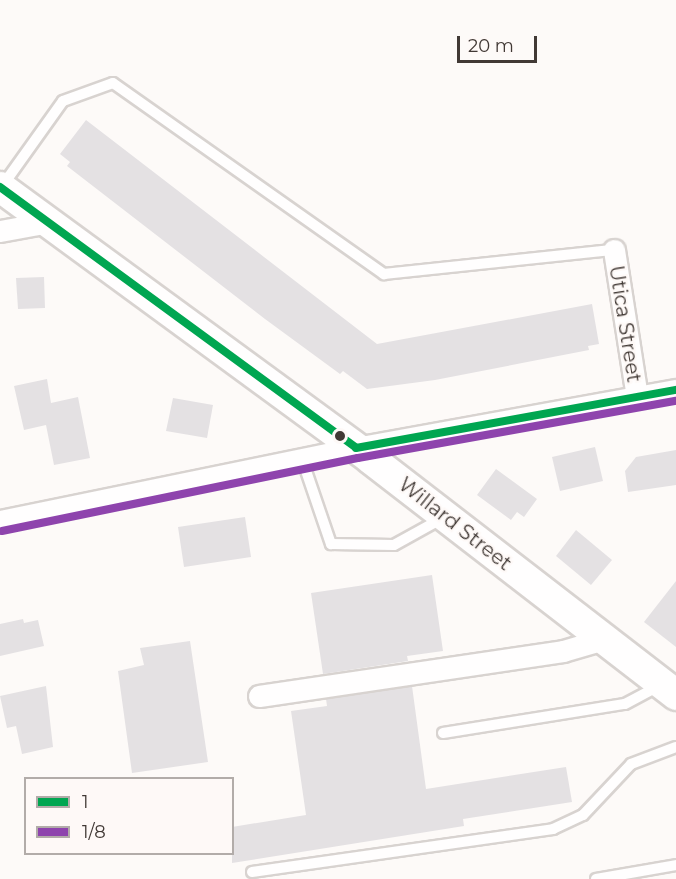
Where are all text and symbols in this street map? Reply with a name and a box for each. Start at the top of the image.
scale bar [460,24,540,62]
text: 20 m [468,35,514,57]
street label: Utica Street [604,264,646,384]
unlabelled marker [334,430,346,442]
street label: Willard Street [394,472,516,576]
legend [24,777,234,855]
text: 1 [82,791,89,813]
text: 1/8 [82,821,106,843]

